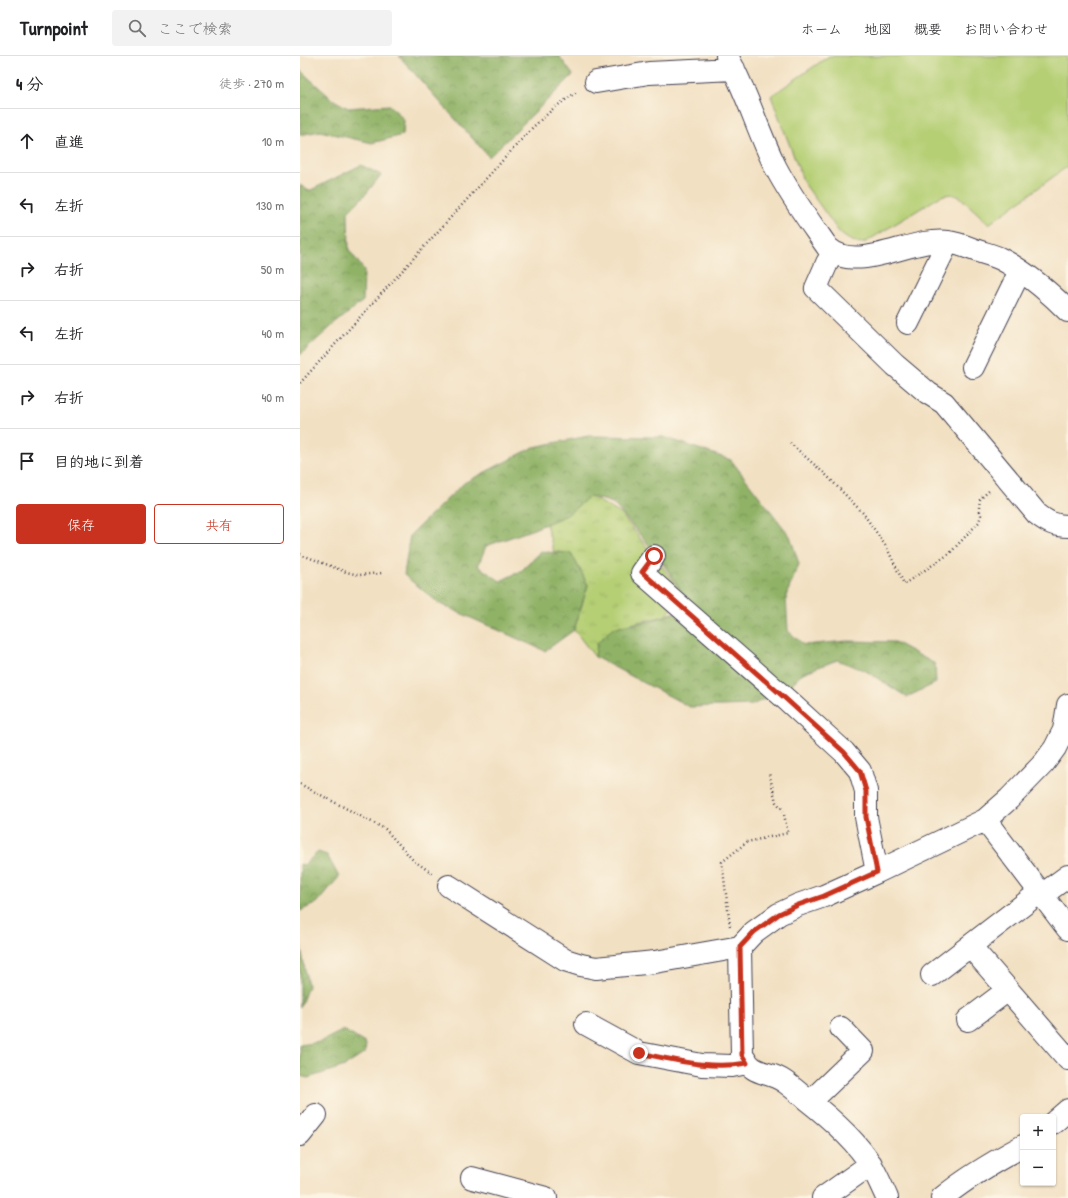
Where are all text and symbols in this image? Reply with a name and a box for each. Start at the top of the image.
search box [112,10,392,46]
text: Turnpoint [20,15,88,41]
icon: search [126,17,148,39]
text: ここで検索 [158,18,233,39]
text: ホーム [801,19,842,38]
text: 地図 [864,19,892,38]
text: 概要 [914,19,942,38]
text: お問い合わせ [964,19,1048,38]
text: 4 分 [16,72,43,95]
text: 徒歩 · 270 m [219,74,284,92]
icon: ahead [16,130,38,152]
text: 直進 [54,131,84,152]
text: 10 m [262,132,284,150]
icon: left [16,194,38,216]
text: 左折 [54,195,84,216]
text: 130 m [256,196,284,214]
icon: right [16,258,38,280]
text: 右折 [54,259,84,280]
text: 50 m [261,260,284,278]
icon: left [16,322,38,344]
text: 左折 [54,323,84,344]
text: 40 m [261,324,284,342]
icon: right [16,386,38,408]
text: 右折 [54,387,84,408]
text: 40 m [261,388,284,406]
icon: arrive [16,450,38,472]
text: 目的地に到着 [54,451,144,472]
button: 保存 [16,504,146,544]
button: 共有 [154,504,284,544]
route start [645,547,663,565]
route end [630,1044,648,1062]
map controls [1020,1114,1056,1186]
button: + [1020,1114,1056,1150]
button: − [1020,1150,1056,1186]

